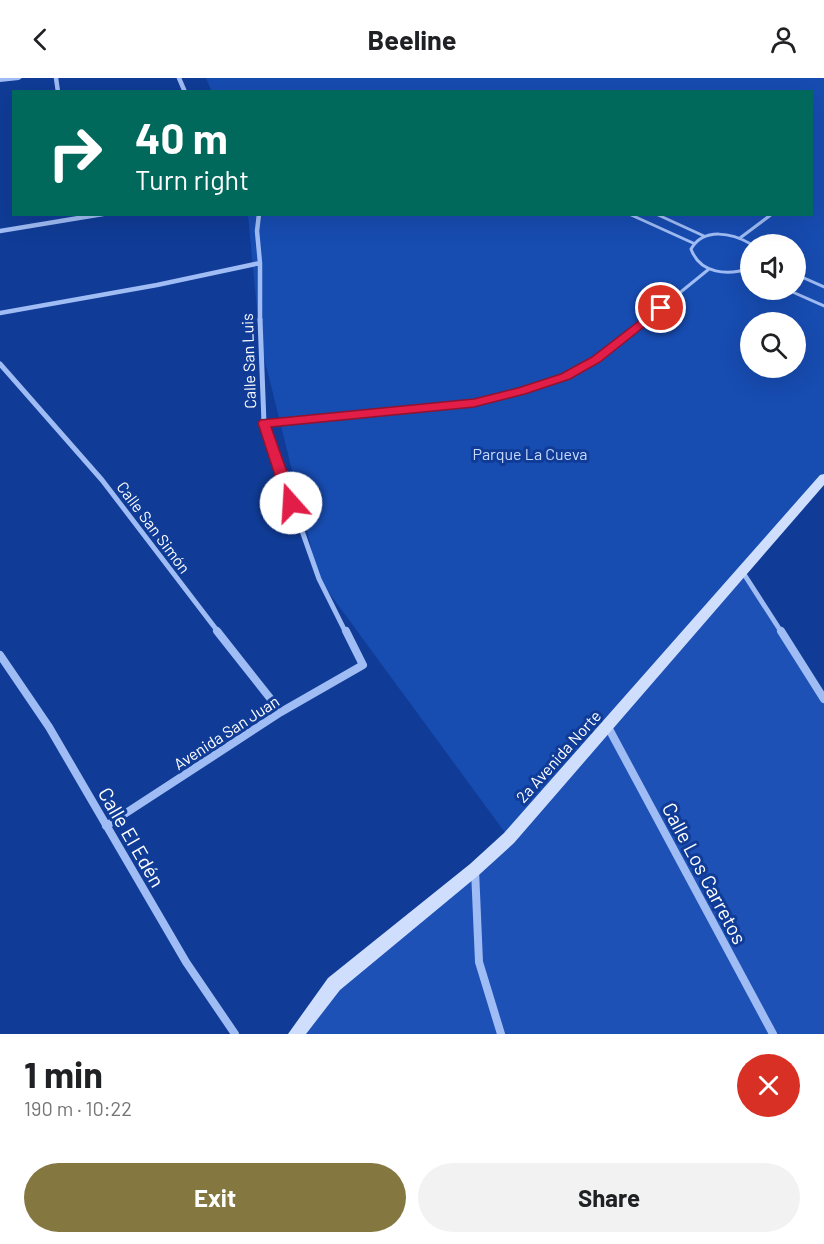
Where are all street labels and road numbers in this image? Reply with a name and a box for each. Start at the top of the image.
street label: Calle San Luis [237,313,259,409]
street label: Calle San Simón [113,477,195,577]
street label: Avenida San Juan [170,691,282,773]
street label: 2a Avenida Norte [512,706,604,806]
street label: Calle El Edén [94,783,170,891]
street label: Calle Los Carretos [658,798,752,948]

